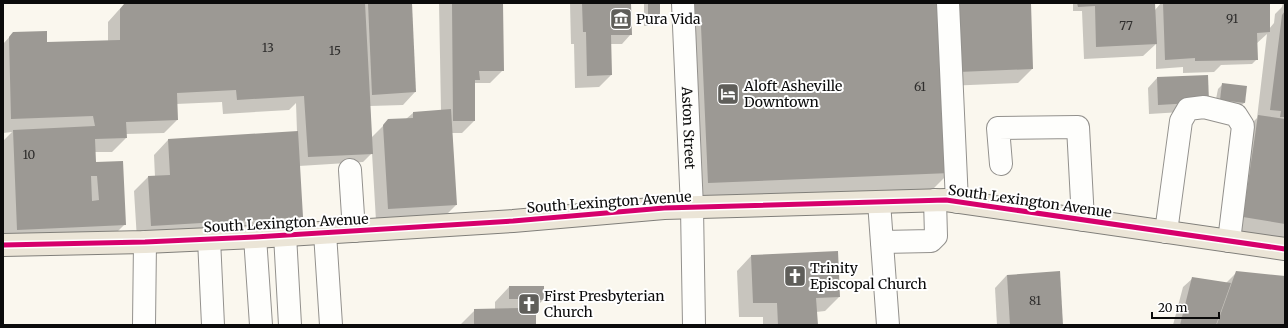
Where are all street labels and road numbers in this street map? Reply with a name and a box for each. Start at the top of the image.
street label: Aston Street [678,85,699,170]
street label: South Lexington Avenue [947,181,1113,221]
street label: South Lexington Avenue [526,187,692,217]
street label: South Lexington Avenue [203,210,369,236]

